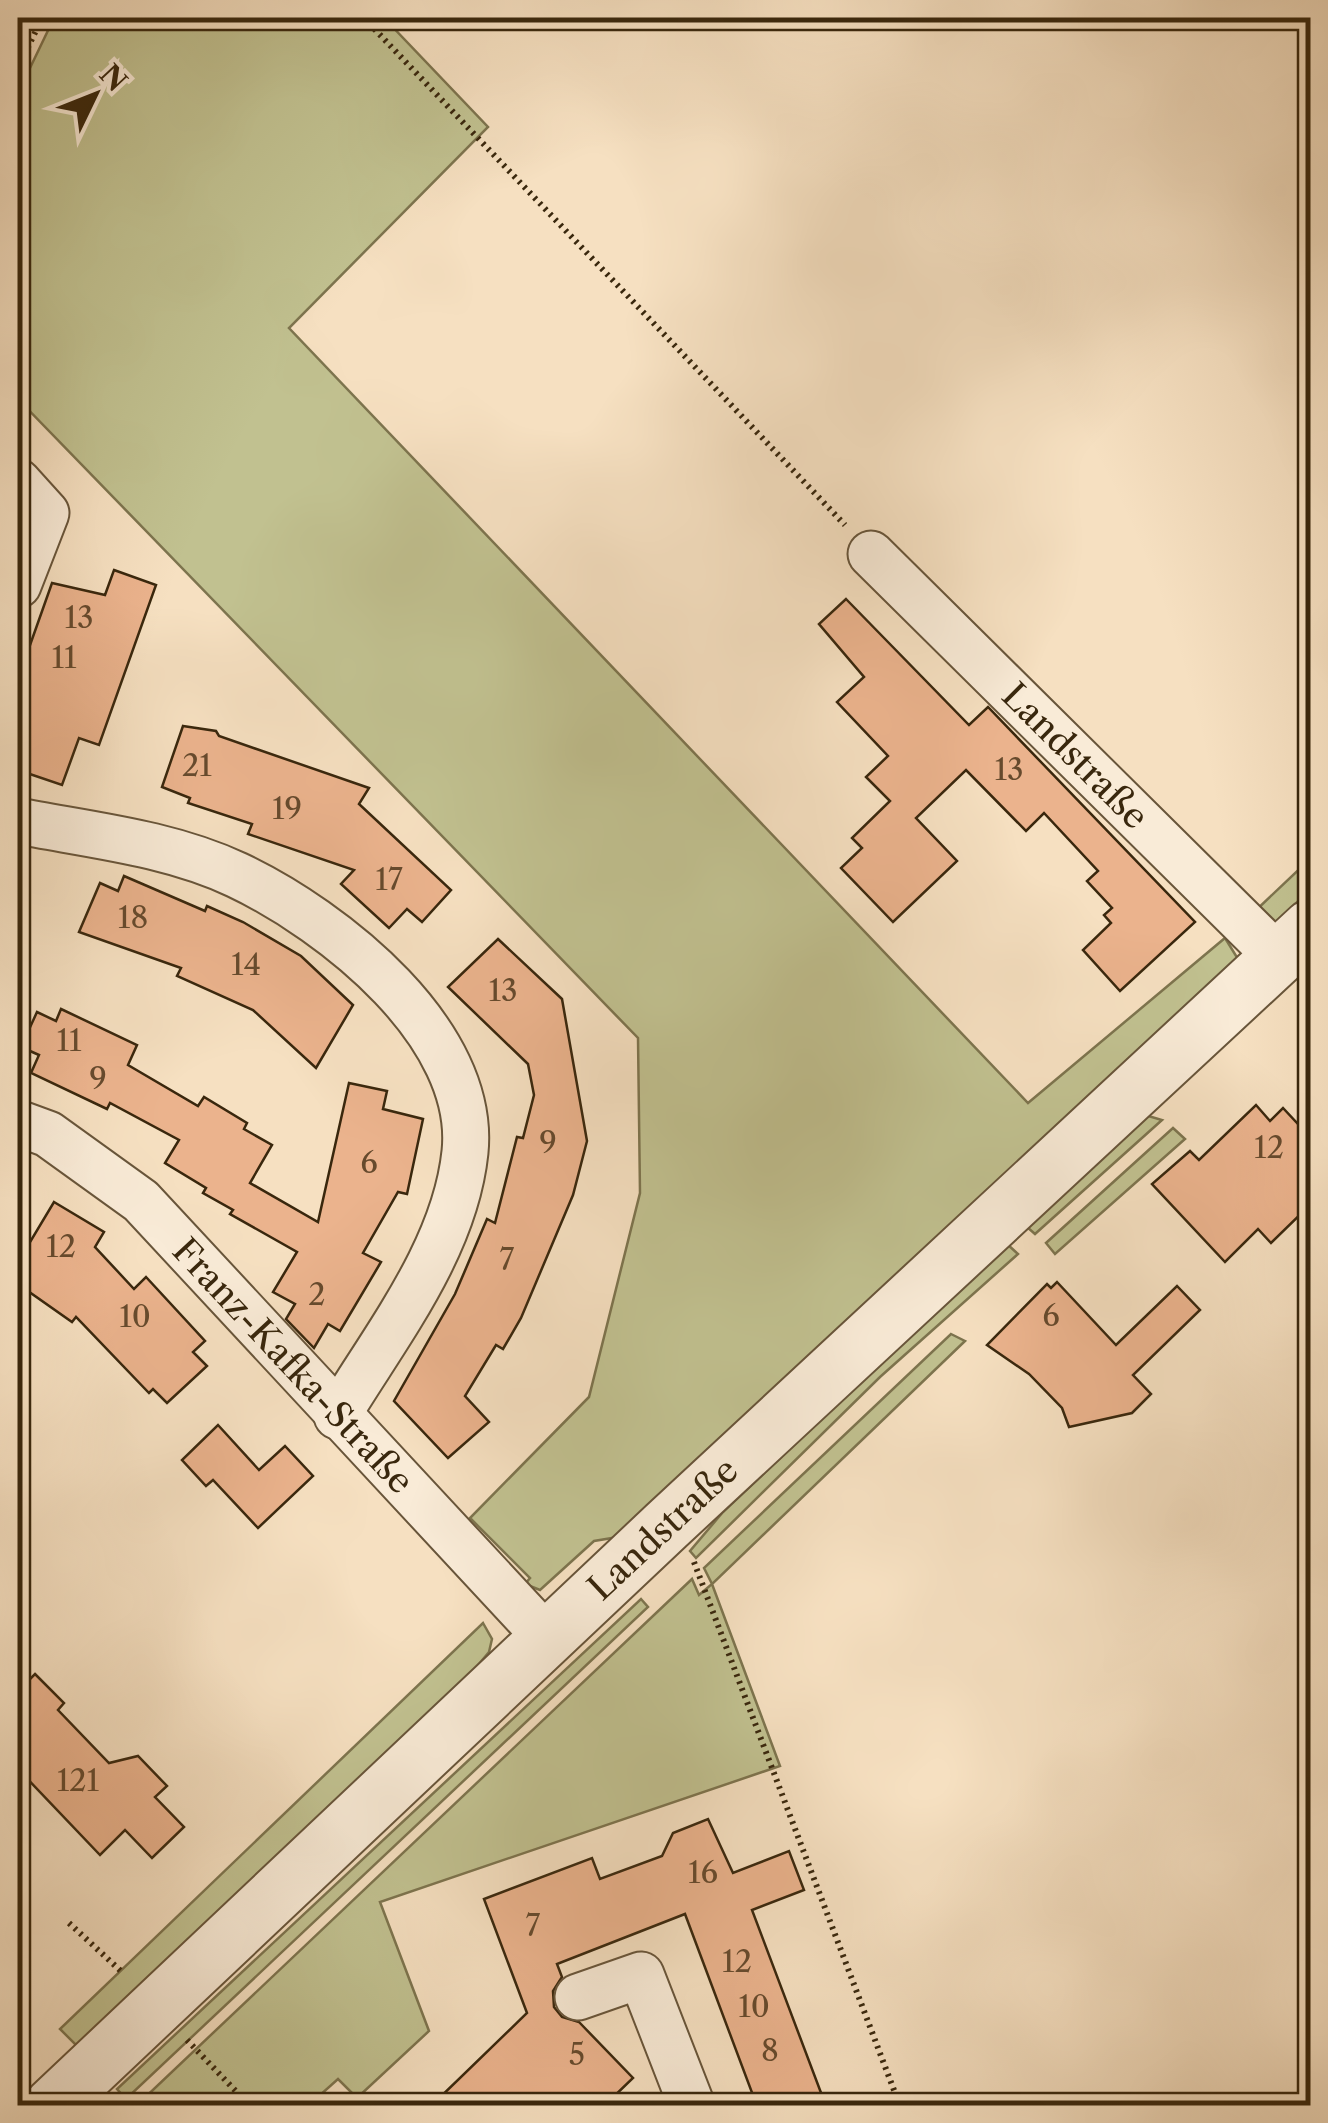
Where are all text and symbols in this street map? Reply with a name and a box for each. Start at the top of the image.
north arrow [45,45,145,145]
text: N [93,57,134,98]
house number: 13 [64,599,94,636]
house number: 11 [51,639,77,676]
street label: Landstraße [993,674,1157,838]
house number: 21 [182,747,212,784]
house number: 13 [994,751,1024,788]
house number: 19 [272,790,302,827]
house number: 17 [375,861,403,898]
house number: 18 [118,899,148,936]
house number: 14 [231,946,261,983]
house number: 13 [488,972,518,1009]
house number: 11 [56,1022,82,1059]
house number: 9 [89,1060,107,1097]
house number: 9 [539,1124,557,1161]
house number: 12 [1254,1129,1284,1166]
house number: 6 [360,1144,378,1181]
house number: 12 [46,1228,76,1265]
street label: Franz-Kafka-Straße [164,1229,423,1502]
house number: 7 [500,1241,515,1278]
house number: 2 [308,1276,326,1313]
house number: 6 [1042,1297,1060,1334]
house number: 10 [119,1298,151,1335]
street label: Landstraße [579,1448,746,1609]
house number: 121 [57,1762,100,1799]
house number: 16 [688,1854,718,1891]
house number: 7 [526,1907,541,1944]
house number: 12 [722,1943,752,1980]
house number: 10 [738,1988,770,2025]
house number: 8 [761,2032,779,2069]
house number: 5 [569,2036,585,2073]

